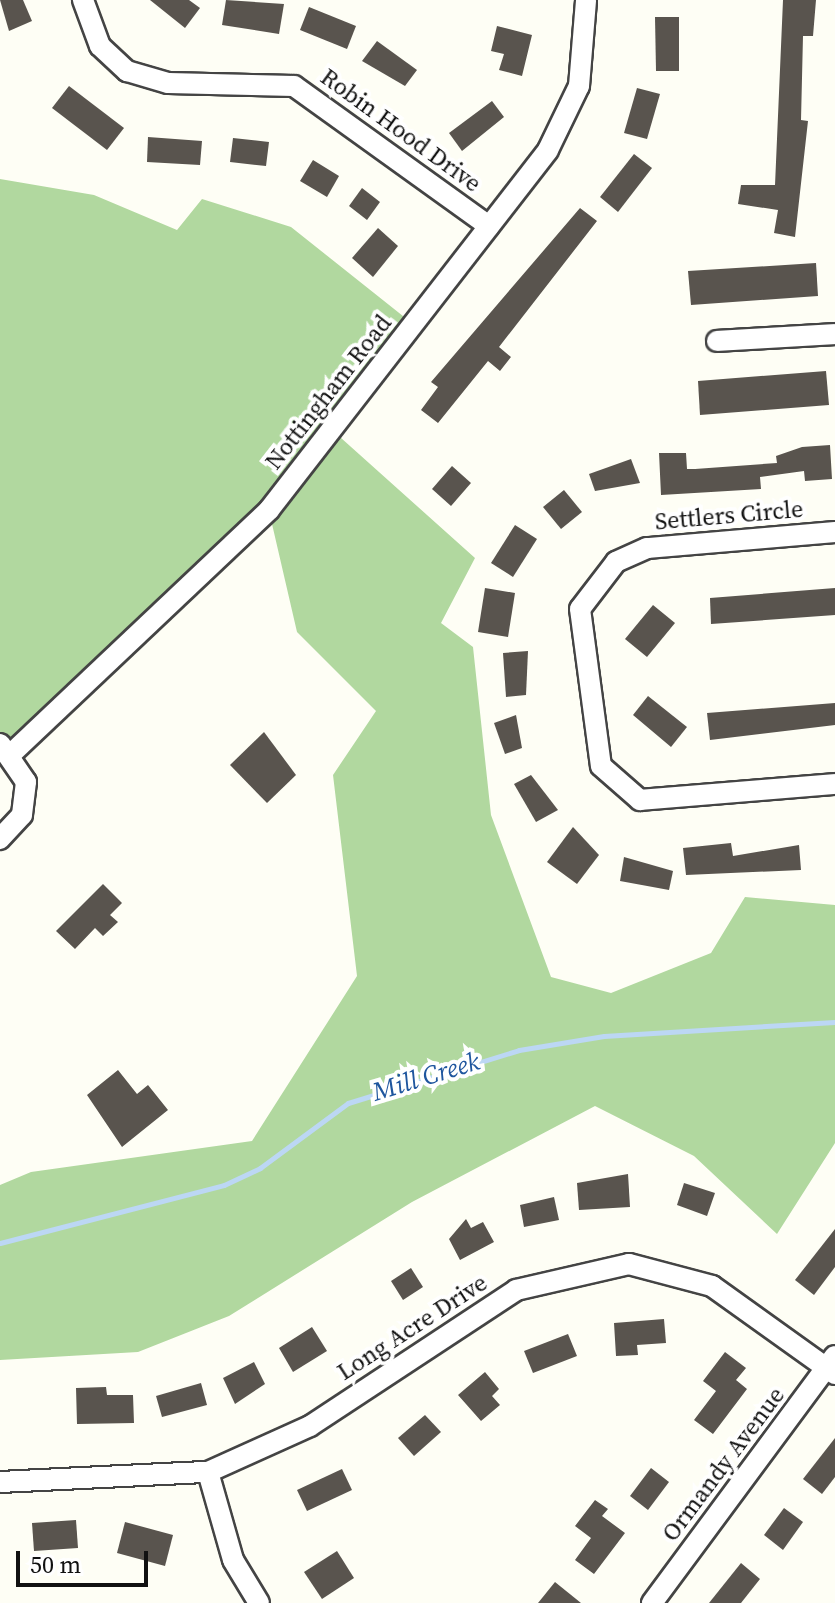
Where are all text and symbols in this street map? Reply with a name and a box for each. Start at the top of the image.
street label: Robin Hood Drive [315,62,487,198]
street label: Nottingham Road [259,309,397,475]
street label: Settlers Circle [654,494,804,536]
water label: Mill Creek [369,1046,483,1108]
street label: Long Acre Drive [332,1268,492,1386]
street label: Ormandy Avenue [656,1381,790,1547]
scale bar [20,1535,152,1585]
text: 50 m [30,1548,81,1581]

